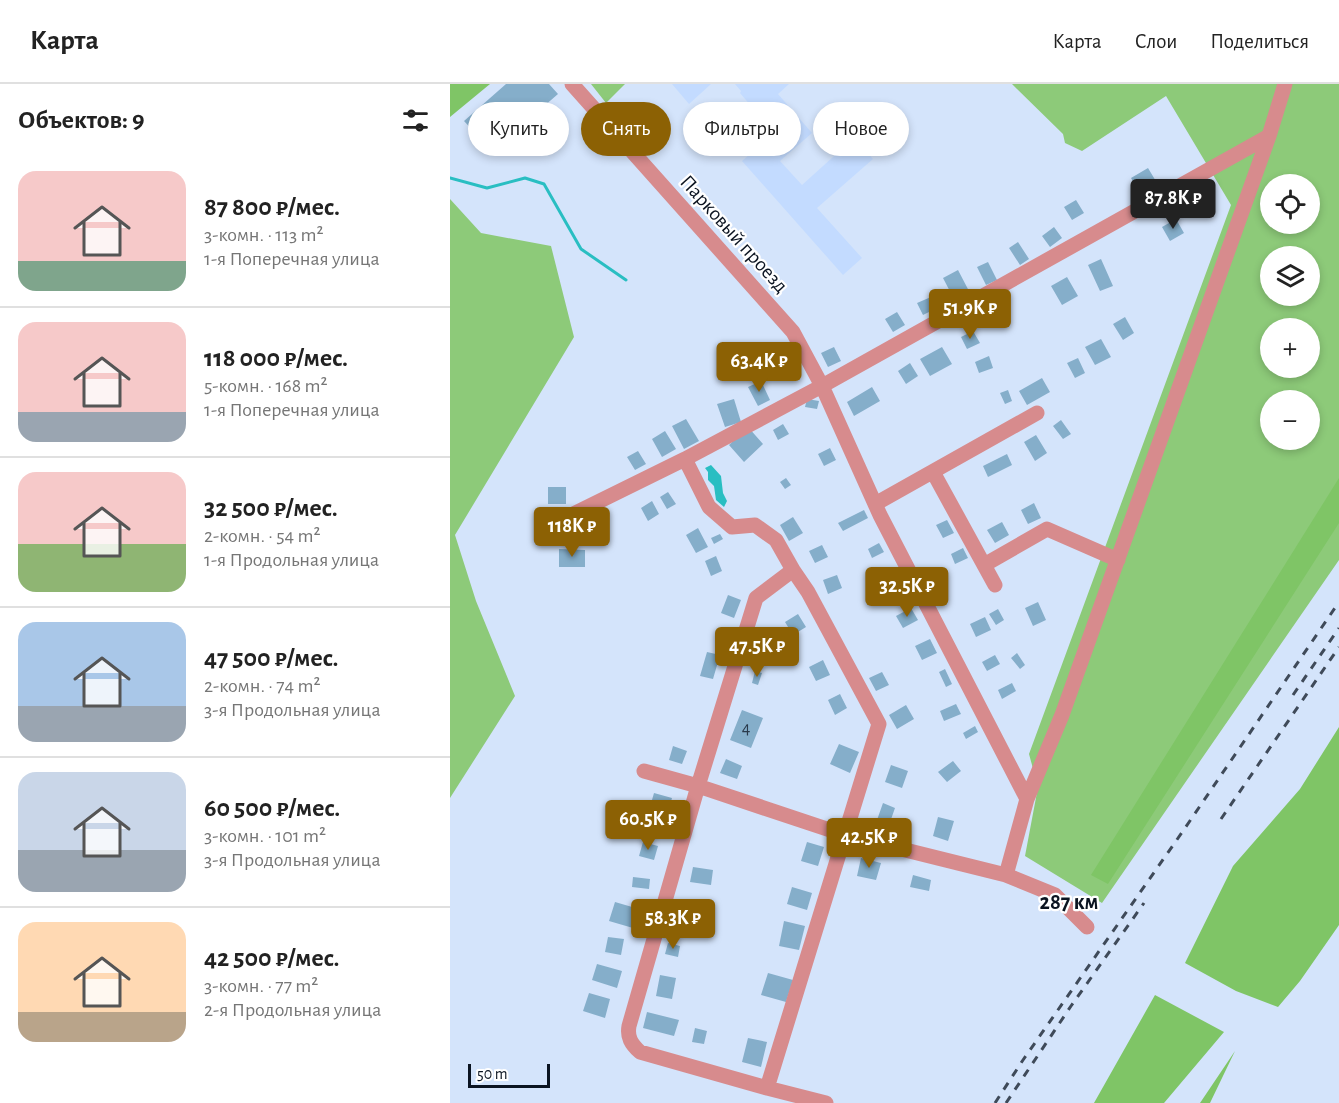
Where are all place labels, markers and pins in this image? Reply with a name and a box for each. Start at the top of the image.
pin: 87.8K ₽ [1118,179,1228,230]
pin: 51.9K ₽ [915,289,1025,340]
pin: 63.4K ₽ [704,342,814,393]
pin: 118K ₽ [523,507,621,558]
pin: 32.5K ₽ [852,567,962,618]
pin: 47.5K ₽ [702,627,812,678]
pin: 60.5K ₽ [593,800,703,851]
pin: 42.5K ₽ [814,818,924,869]
pin: 58.3K ₽ [618,899,728,950]

